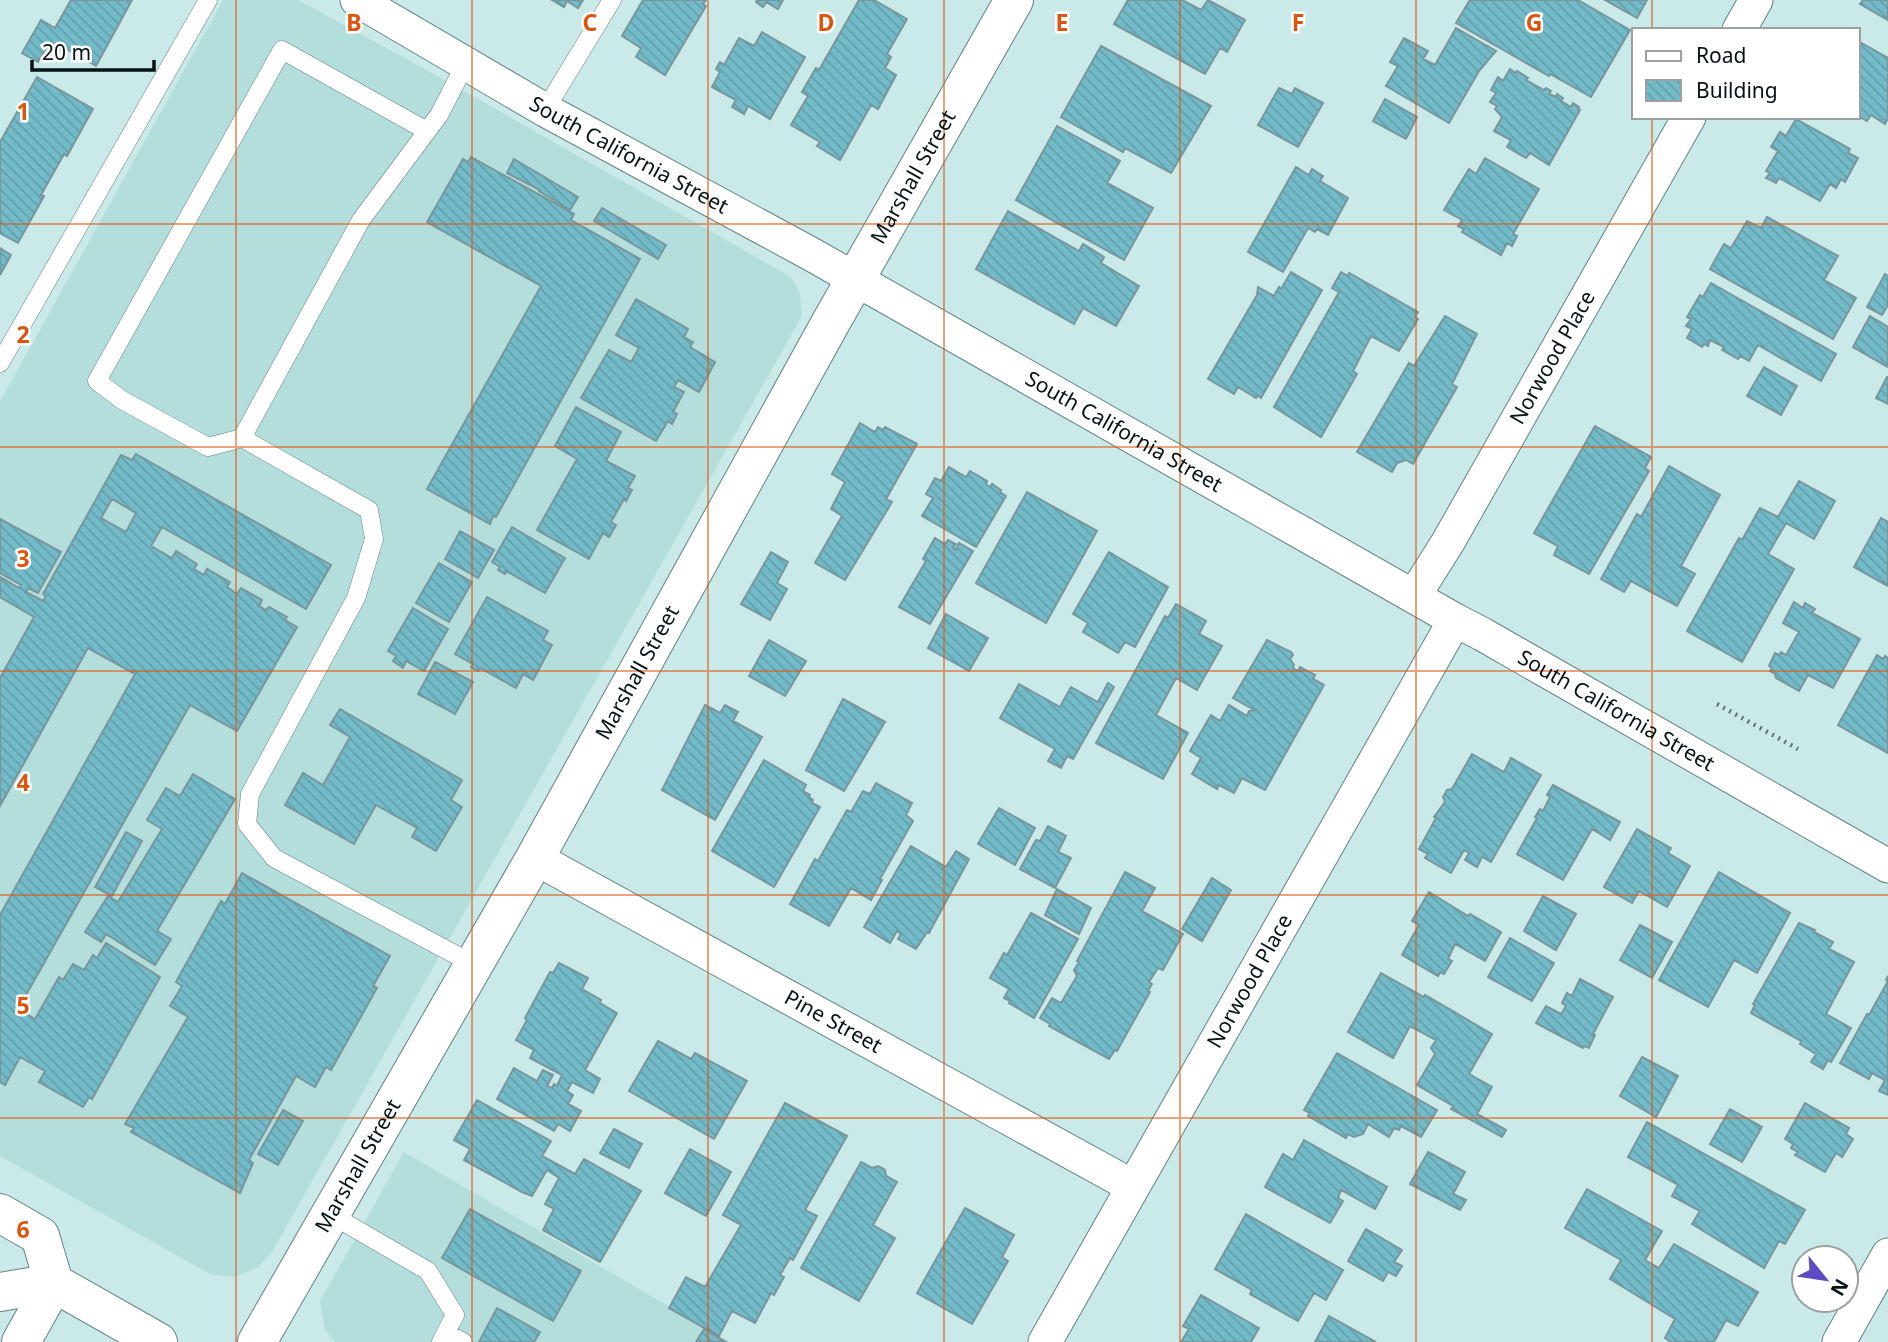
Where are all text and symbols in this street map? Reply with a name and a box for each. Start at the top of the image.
text: B [346,6,362,38]
text: C [583,6,598,38]
text: D [818,6,834,38]
text: E [1056,6,1068,38]
text: F [1292,6,1304,38]
text: G [1526,6,1542,38]
scale bar [32,28,154,72]
legend [1632,28,1860,119]
text: 20 m [42,38,91,66]
text: Road [1696,41,1746,69]
text: Building [1696,76,1778,104]
street label: South California Street [525,89,734,220]
text: 1 [16,95,30,127]
street label: Marshall Street [863,105,962,249]
street label: Norwood Place [1503,285,1601,429]
text: 2 [16,318,30,350]
street label: South California Street [1021,364,1228,498]
text: 3 [16,542,30,574]
street label: Marshall Street [588,600,685,744]
street label: South California Street [1513,643,1720,777]
text: 4 [16,766,30,798]
street label: Norwood Place [1200,909,1298,1053]
street label: Pine Street [780,983,888,1059]
text: 5 [16,989,30,1021]
street label: Marshall Street [308,1093,407,1237]
text: 6 [16,1213,30,1245]
north arrow [1790,1244,1860,1314]
text: N [1825,1274,1855,1301]

